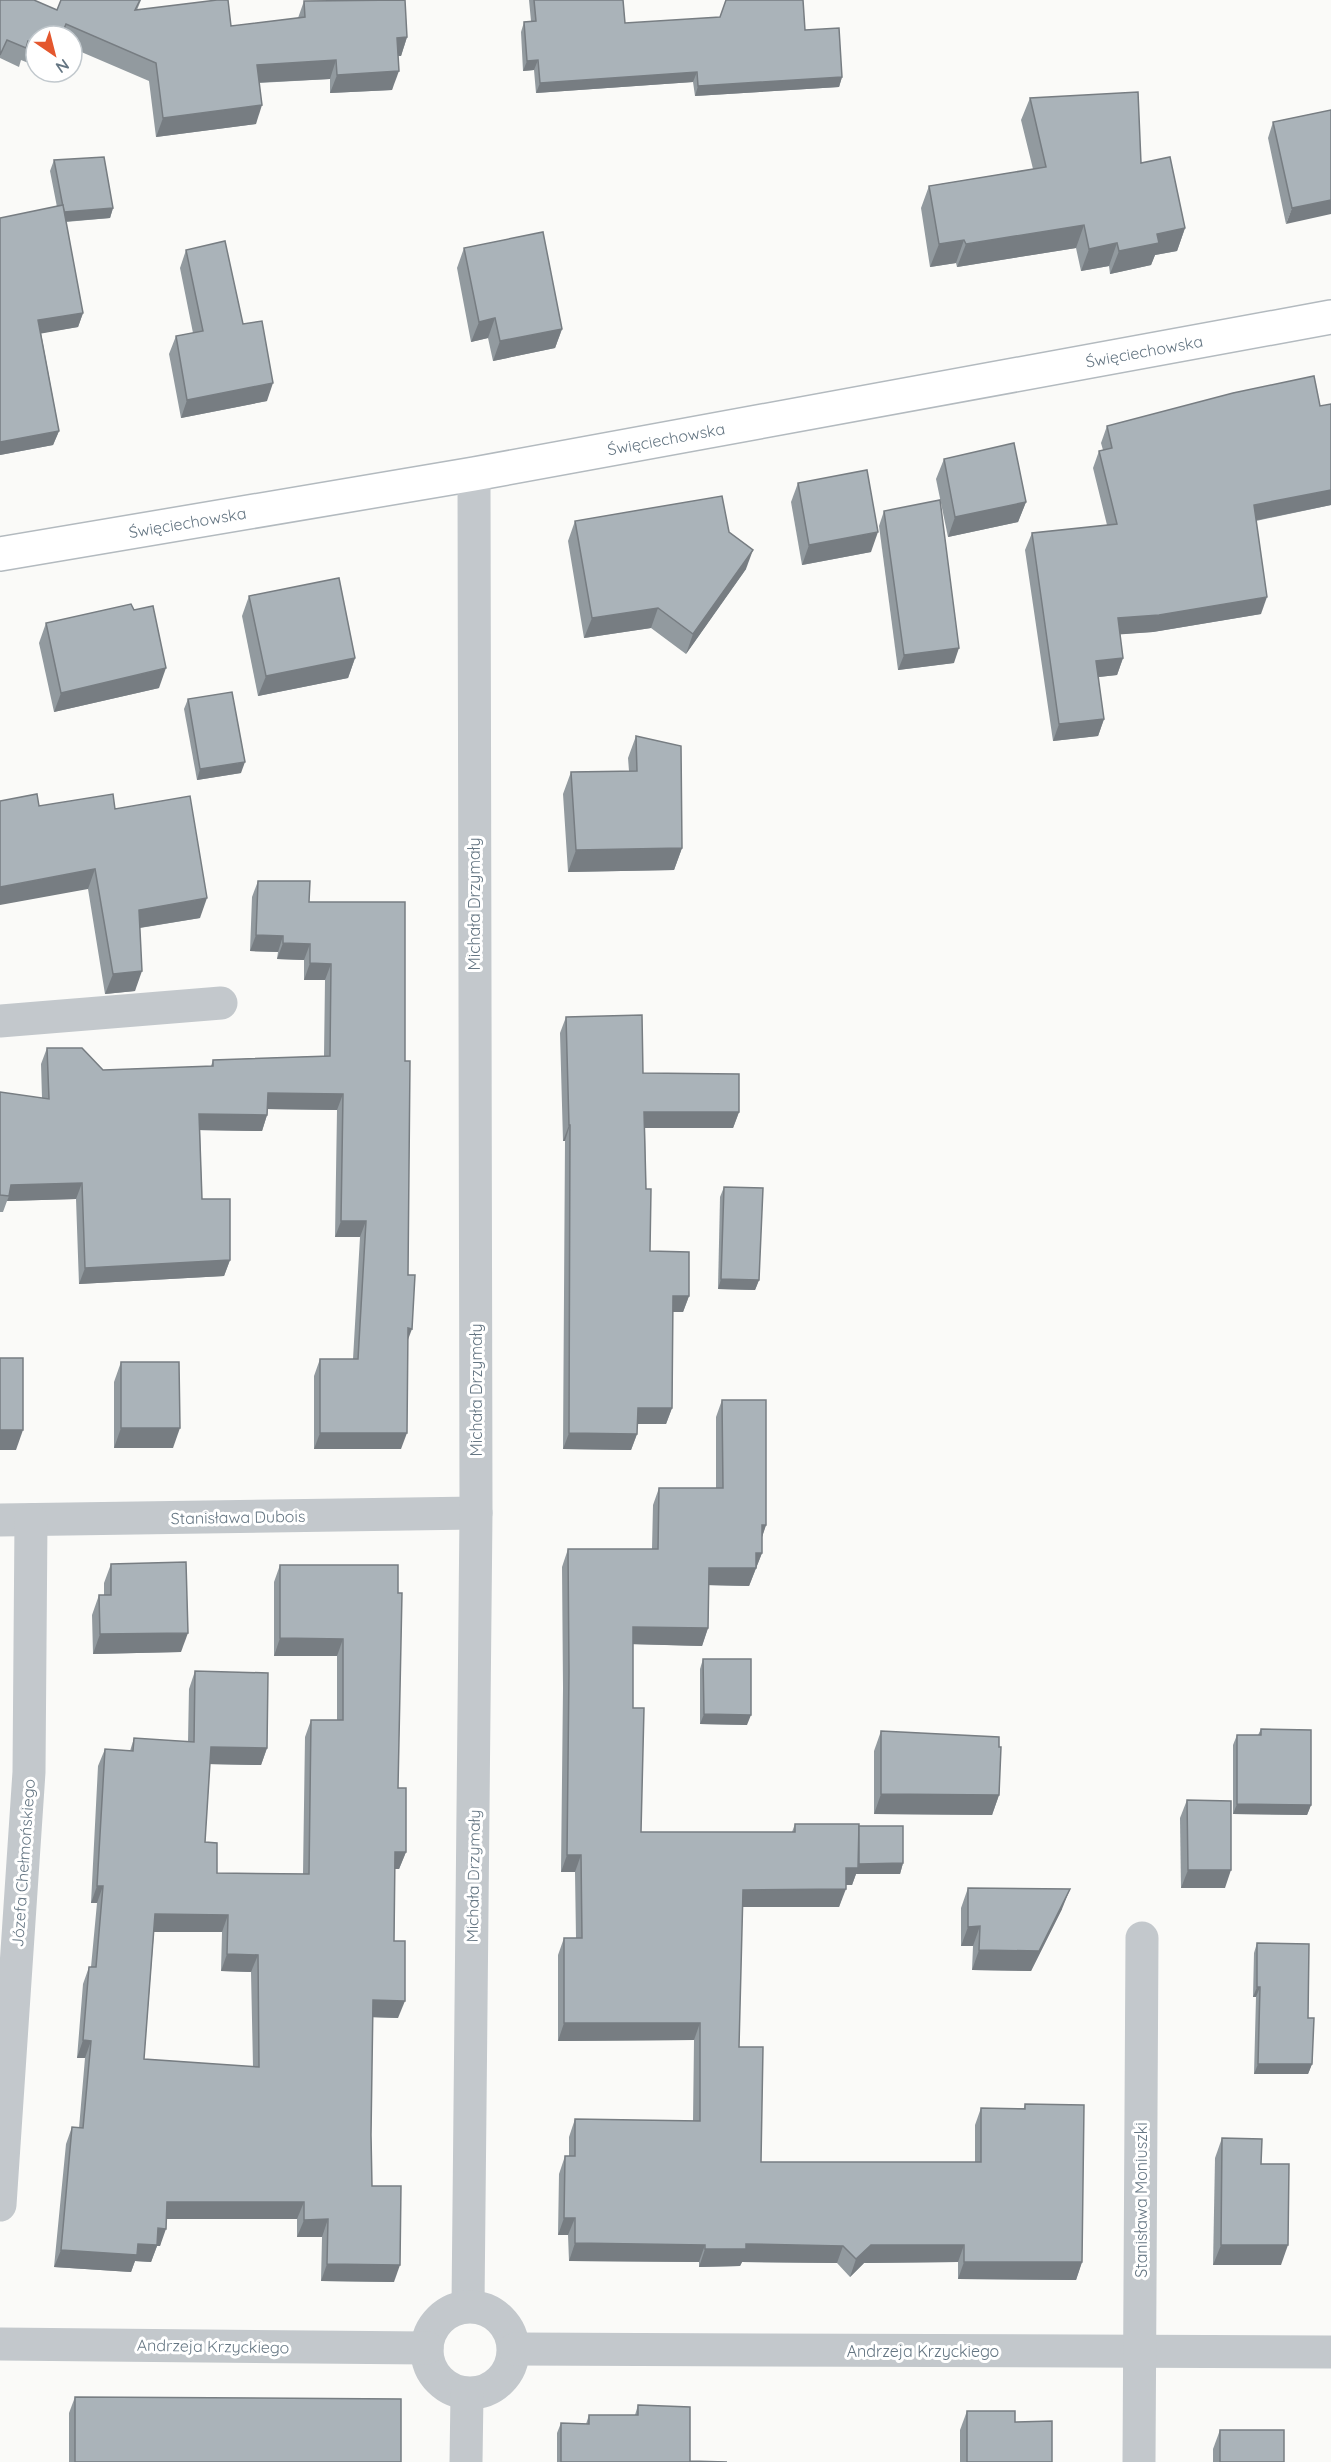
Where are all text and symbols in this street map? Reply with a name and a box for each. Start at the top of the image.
north arrow [24,24,84,84]
text: N [52,55,73,78]
street label: Święciechowska [1084,331,1204,372]
street label: Święciechowska [606,418,726,459]
street label: Święciechowska [127,503,248,542]
street label: Michała Drzymały [464,838,484,970]
street label: Michała Drzymały [466,1324,486,1456]
street label: Stanisława Dubois [171,1506,305,1528]
street label: Józefa Chełmońskiego [7,1778,39,1948]
street label: Michała Drzymały [462,1809,484,1943]
street label: Stanisława Moniuszki [1131,2122,1151,2278]
street label: Andrzeja Krzyckiego [137,2335,289,2357]
street label: Andrzeja Krzyckiego [847,2341,999,2361]

